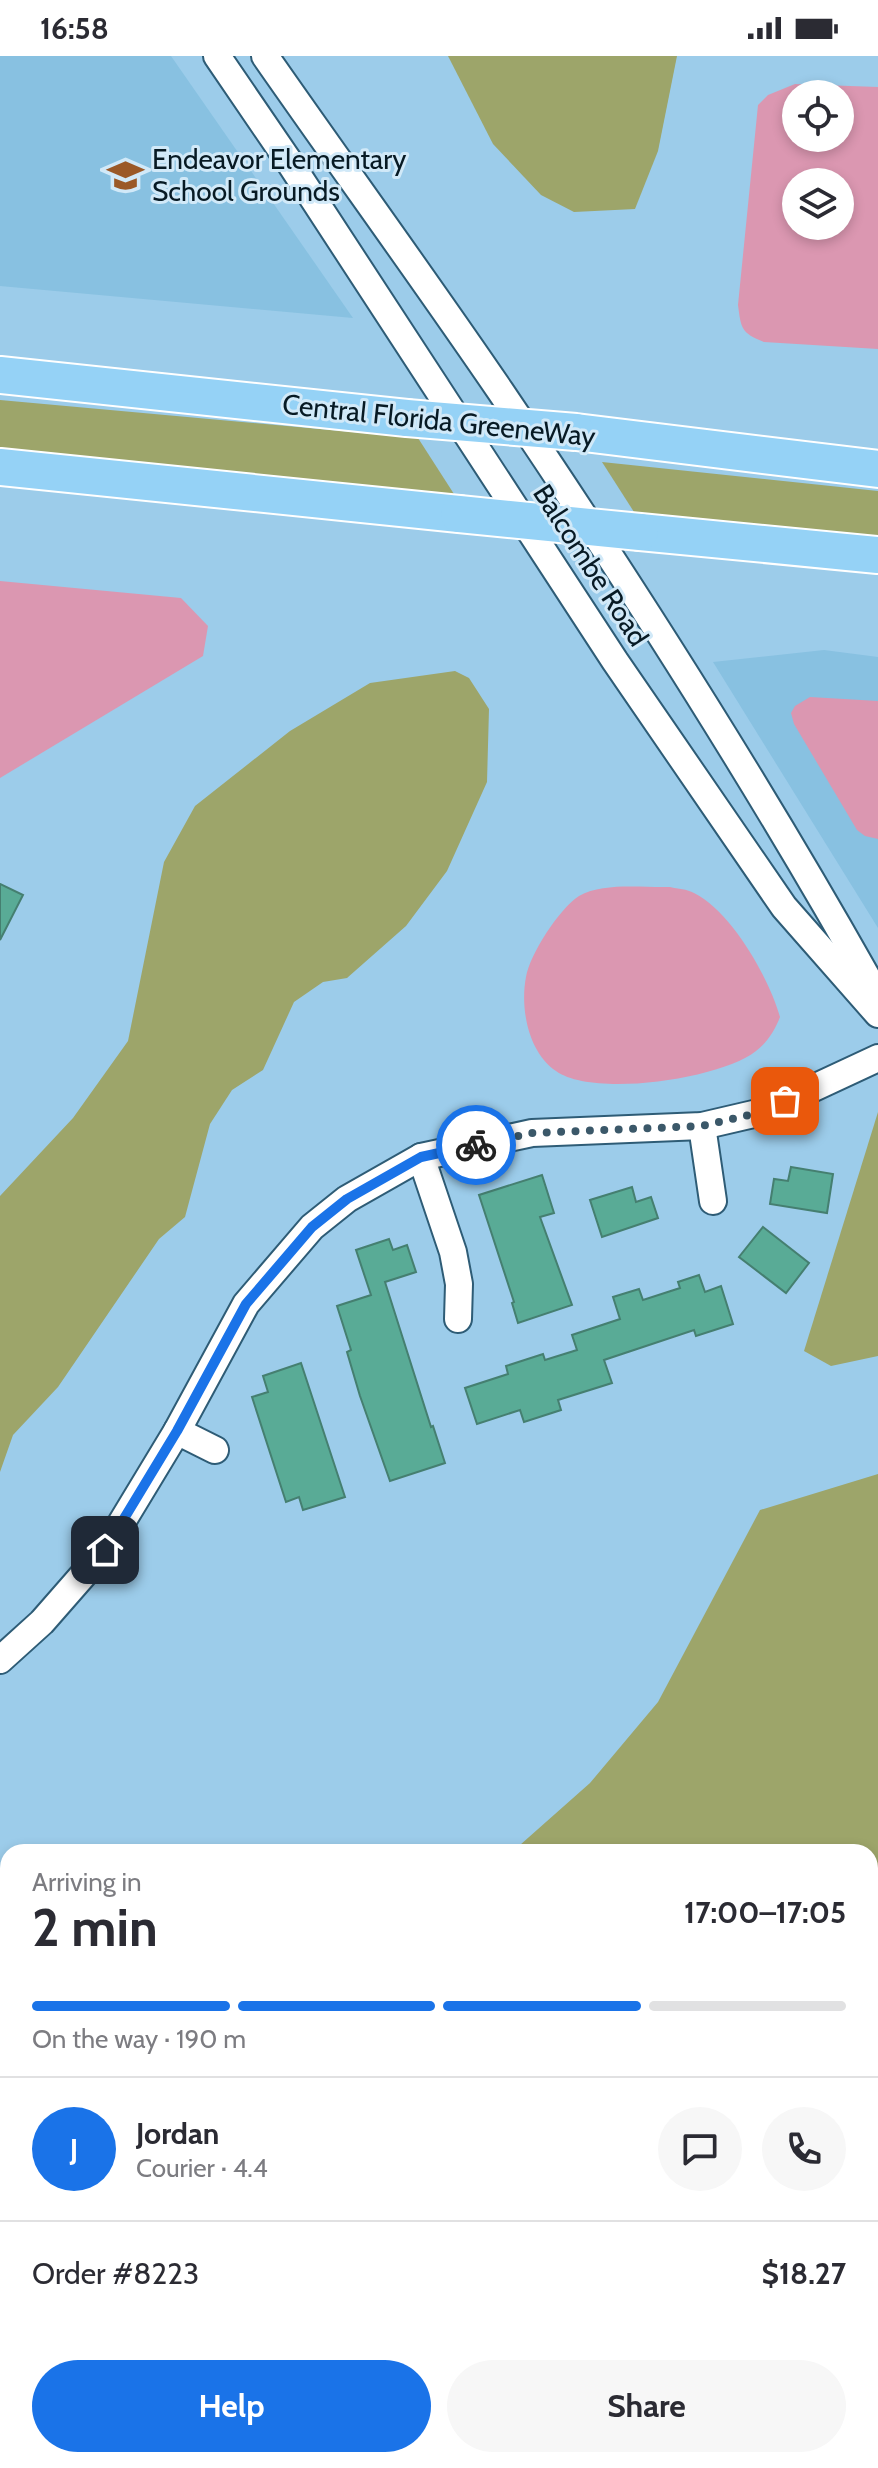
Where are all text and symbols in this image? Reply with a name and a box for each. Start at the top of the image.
text: 16:58 [40,10,109,47]
map controls [782,80,854,240]
button: locate [782,80,854,152]
place label: Endeavor Elementary School Grounds [152,142,406,208]
school or university icon: Endeavor Elementary School Grounds [107,156,145,194]
button: layers [782,168,854,240]
street label: Central Florida GreeneWay [281,387,597,453]
street label: Balcombe Road [526,478,656,652]
pin [751,1067,819,1135]
icon: bag [763,1079,807,1123]
courier [436,1105,516,1185]
icon: bike [454,1123,498,1167]
pin [71,1516,139,1584]
icon: home [83,1528,127,1572]
text: Arriving in [32,1866,142,1898]
text: 17:00–17:05 [684,1894,846,1931]
text: 2 min [32,1896,158,1959]
text: On the way · 190 m [32,2023,246,2055]
button: chat [658,2107,742,2191]
button: phone [762,2107,846,2191]
text: Jordan [136,2115,219,2152]
text: J [70,2131,78,2168]
text: Courier · 4.4 [136,2152,268,2184]
text: Order #8223 [32,2255,199,2292]
text: $18.27 [762,2255,846,2292]
button: Help [32,2360,431,2452]
button: Share [447,2360,846,2452]

